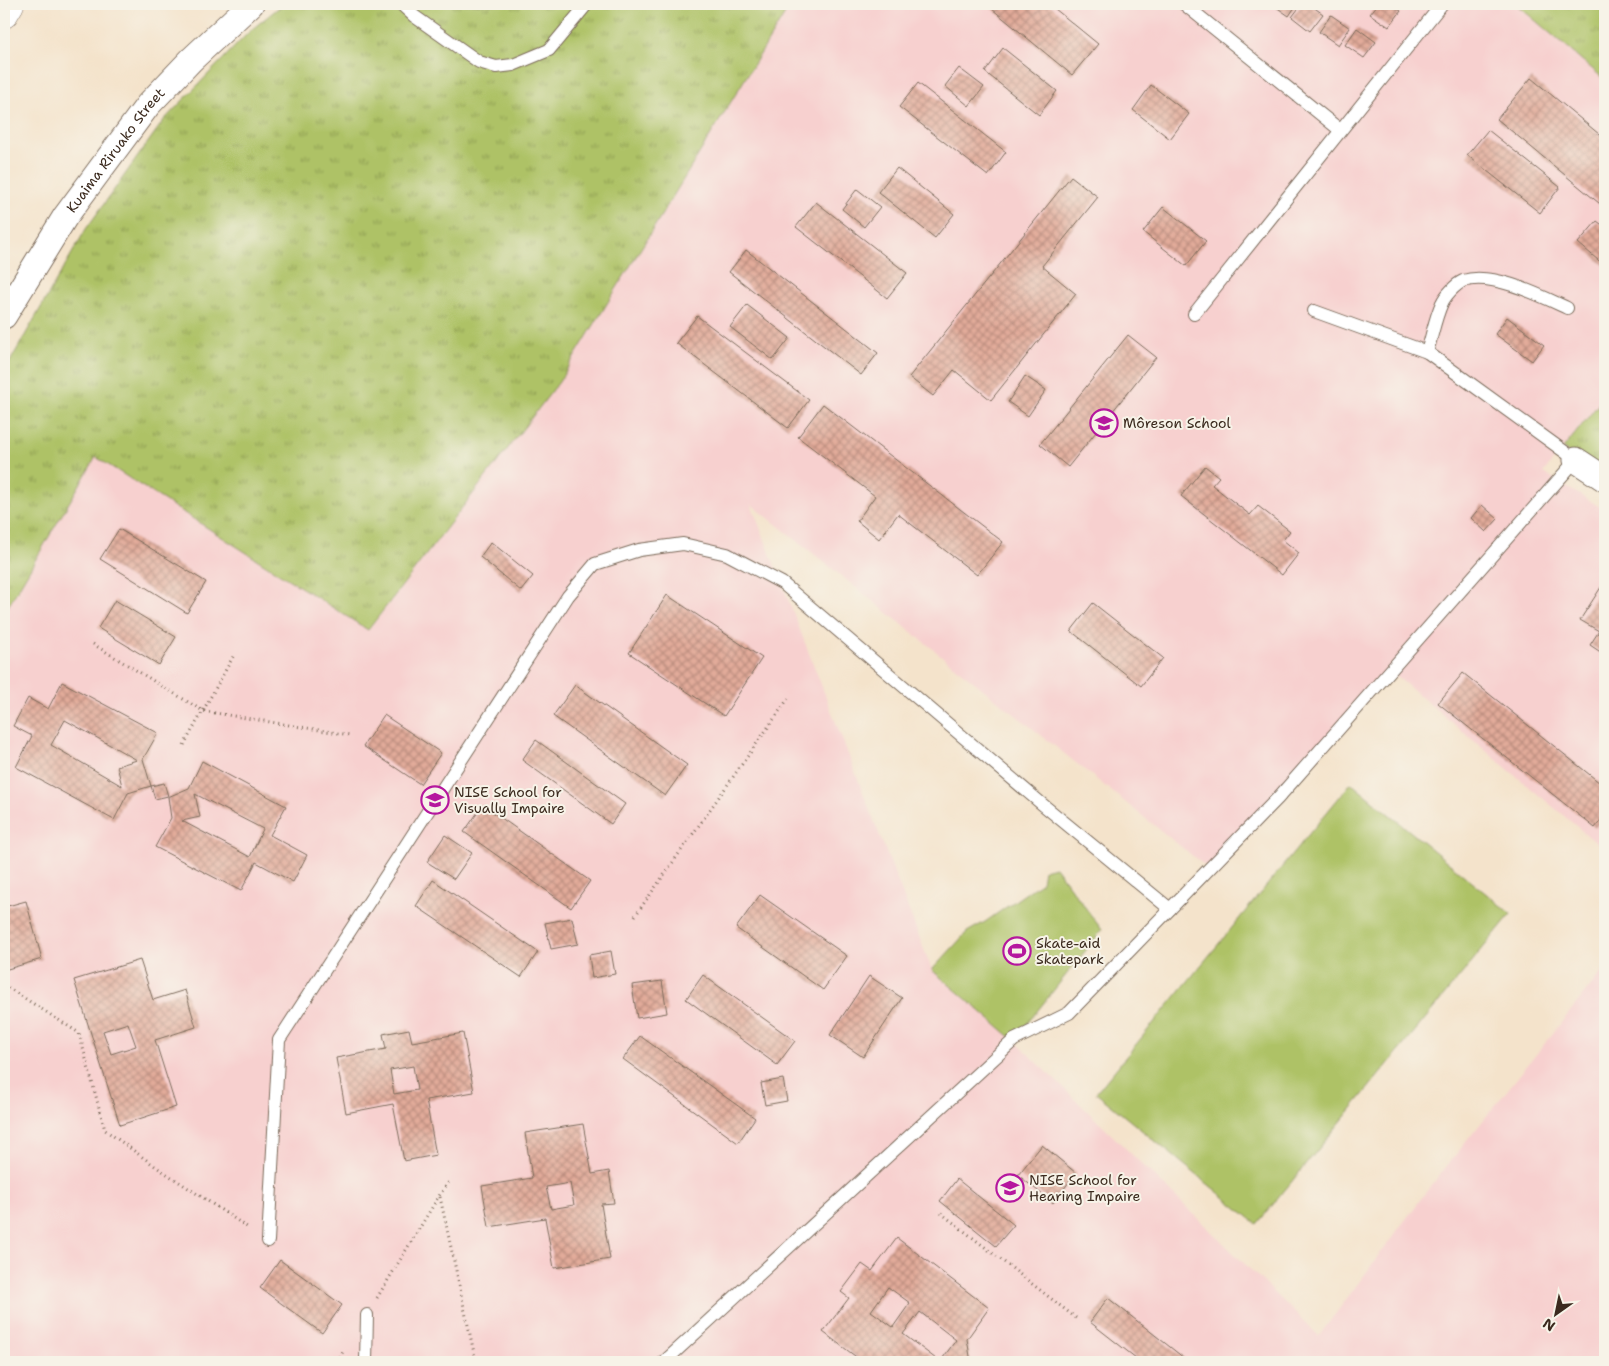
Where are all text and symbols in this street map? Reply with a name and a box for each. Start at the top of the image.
street label: Kuaima Riruako Street [62,84,169,216]
school or university icon: Môreson School [1089,408,1119,438]
place label: Môreson School [1123,414,1232,432]
place label: NISE School for Visually Impaire [454,783,565,817]
school or university icon: NISE School for Visually Impaire [420,785,450,815]
place label: Skate-aid Skatepark [1036,934,1104,968]
sports icon: Skate-aid Skatepark [1002,936,1032,966]
place label: NISE School for Hearing Impaire [1029,1171,1141,1205]
school or university icon: NISE School for Hearing Impaire [995,1173,1025,1203]
north arrow [1532,1288,1582,1338]
text: N [1539,1314,1558,1335]

